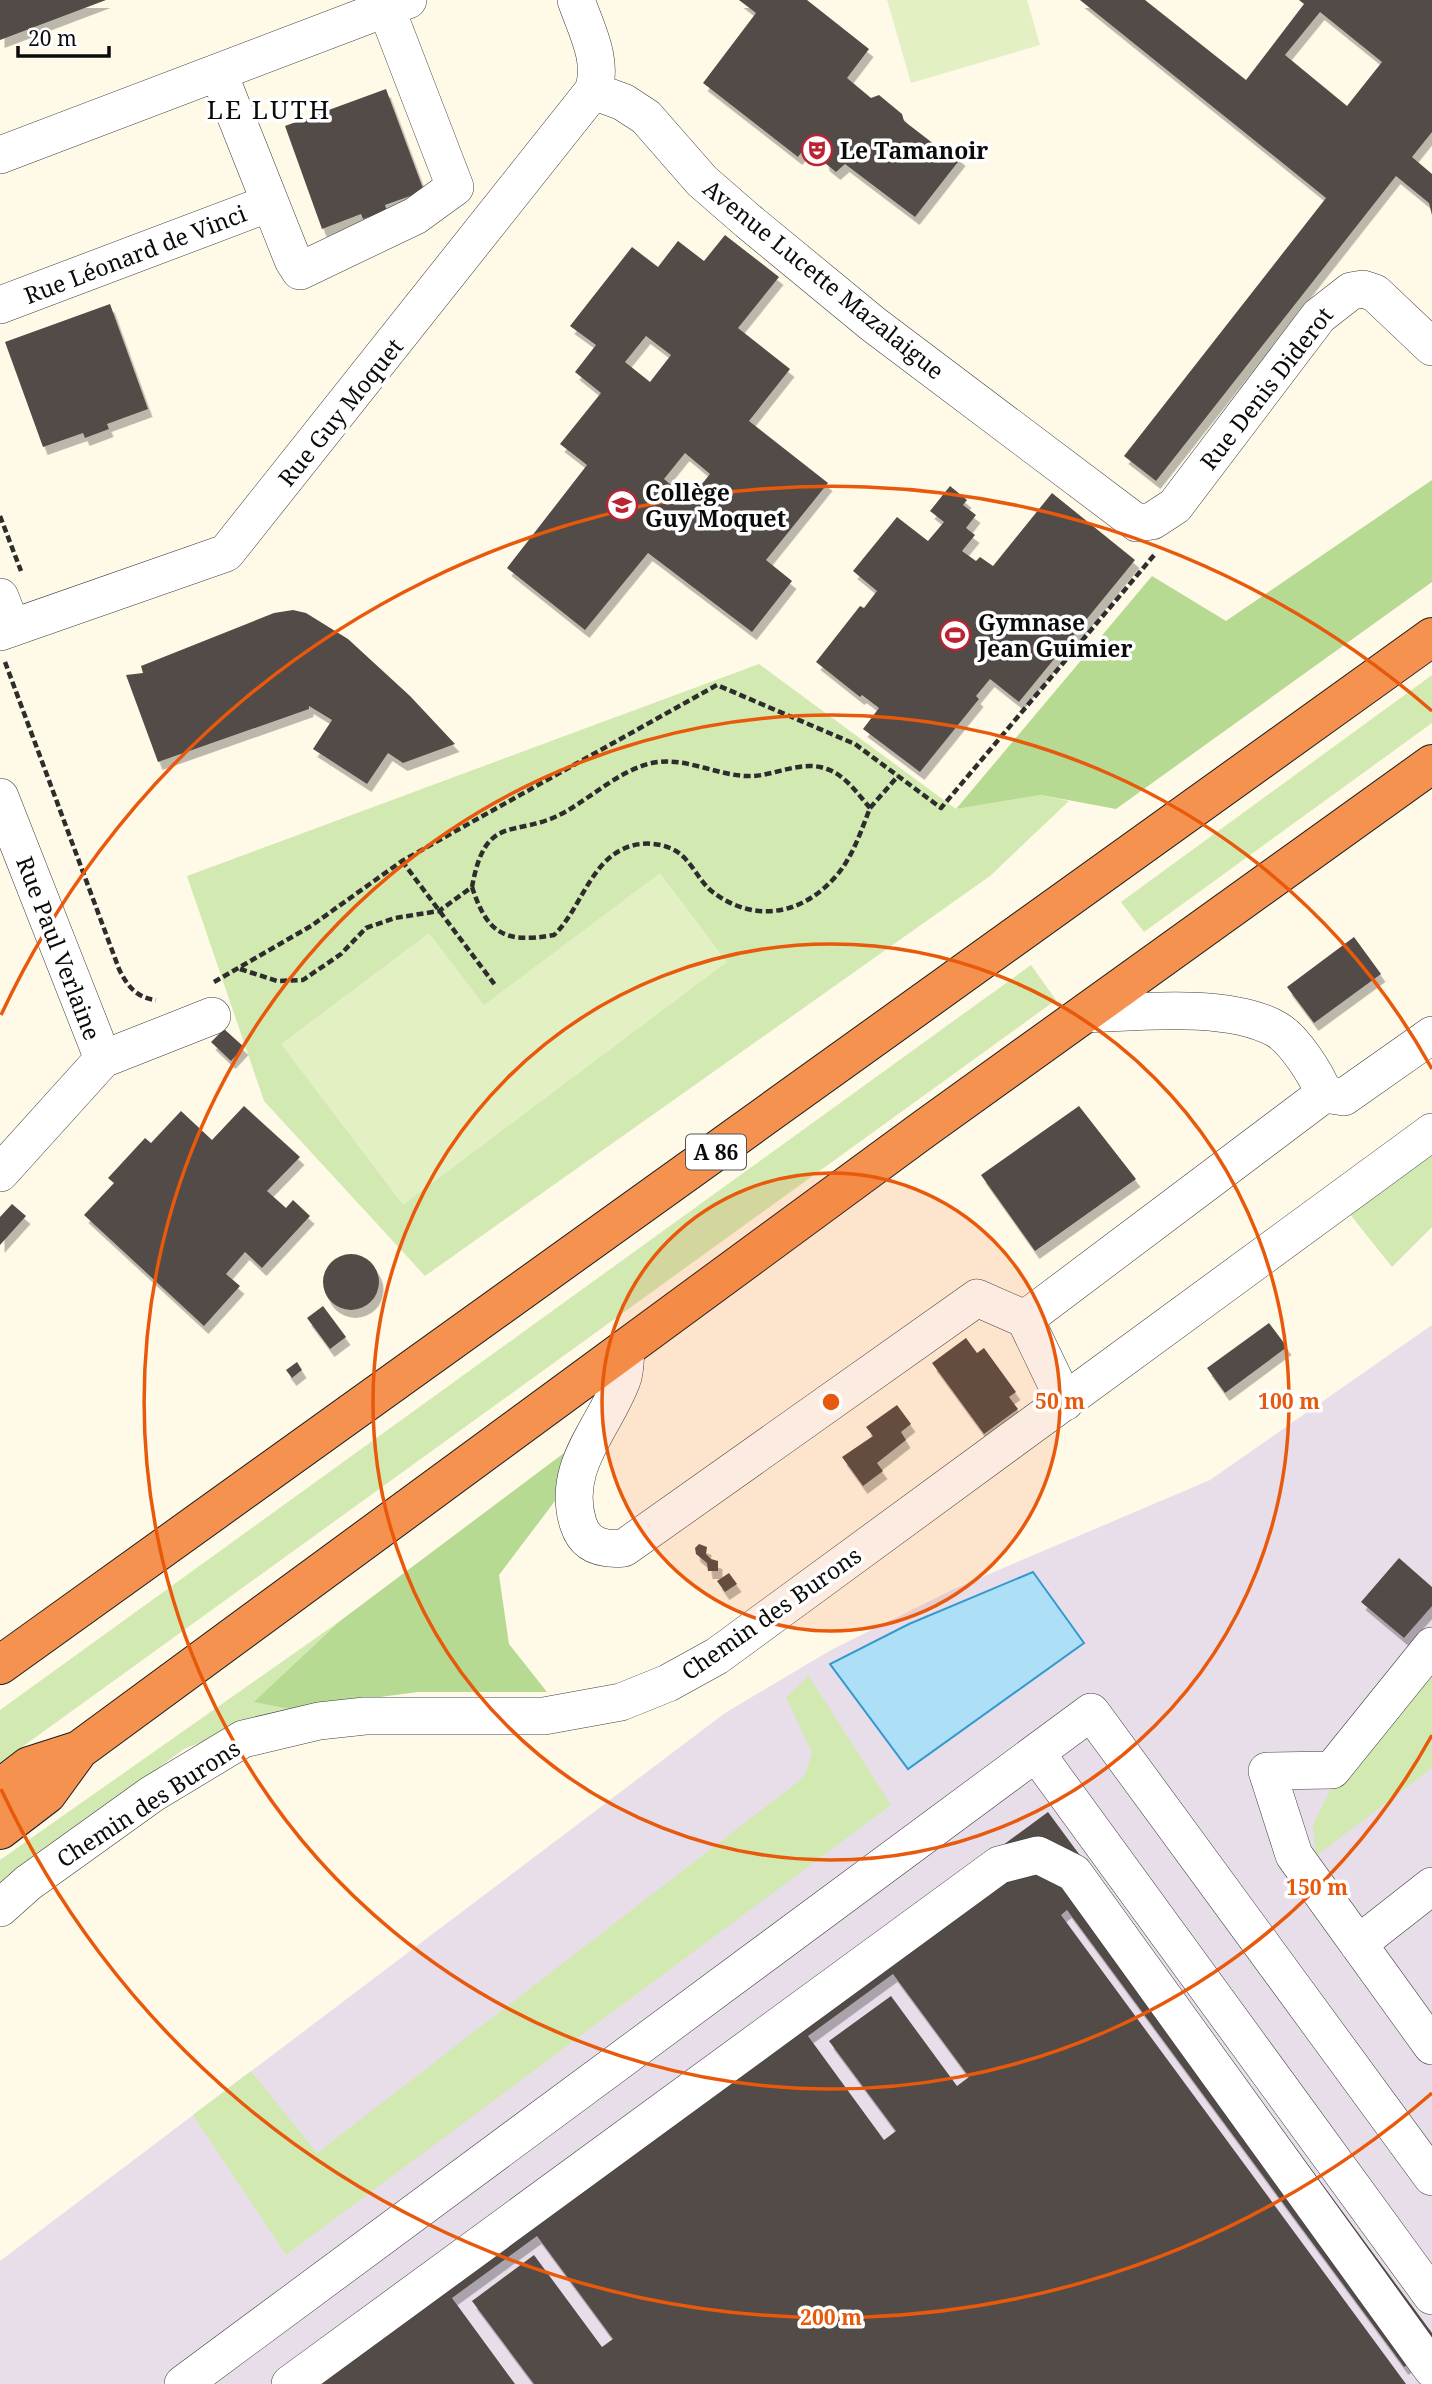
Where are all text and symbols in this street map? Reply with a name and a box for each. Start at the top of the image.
scale bar [18,14,108,58]
text: 20 m [28,24,77,52]
district label: LE LUTH [207,91,331,127]
theatre icon: Le Tamanoir [800,133,834,167]
place label: Le Tamanoir [840,134,988,166]
street label: Avenue Lucette Mazalaigue [697,172,951,386]
street label: Rue Léonard de Vinci [19,197,251,311]
street label: Rue Denis Diderot [1192,300,1340,476]
street label: Rue Guy Moquet [270,331,410,493]
place label: Collège Guy Moquet [645,476,786,534]
school or university icon: Collège Guy Moquet [605,488,639,522]
place label: Gymnase Jean Guimier [977,606,1133,664]
sports icon: Gymnase Jean Guimier [938,618,972,652]
street label: Rue Paul Verlaine [9,852,109,1044]
road number: A 86 [686,1134,746,1170]
text: 50 m [1035,1387,1085,1415]
text: 100 m [1258,1387,1320,1415]
centre of rings [819,1390,843,1414]
street label: Chemin des Burons [675,1539,867,1687]
street label: Chemin des Burons [50,1732,246,1874]
text: 150 m [1286,1873,1348,1901]
text: 200 m [800,2303,862,2331]

